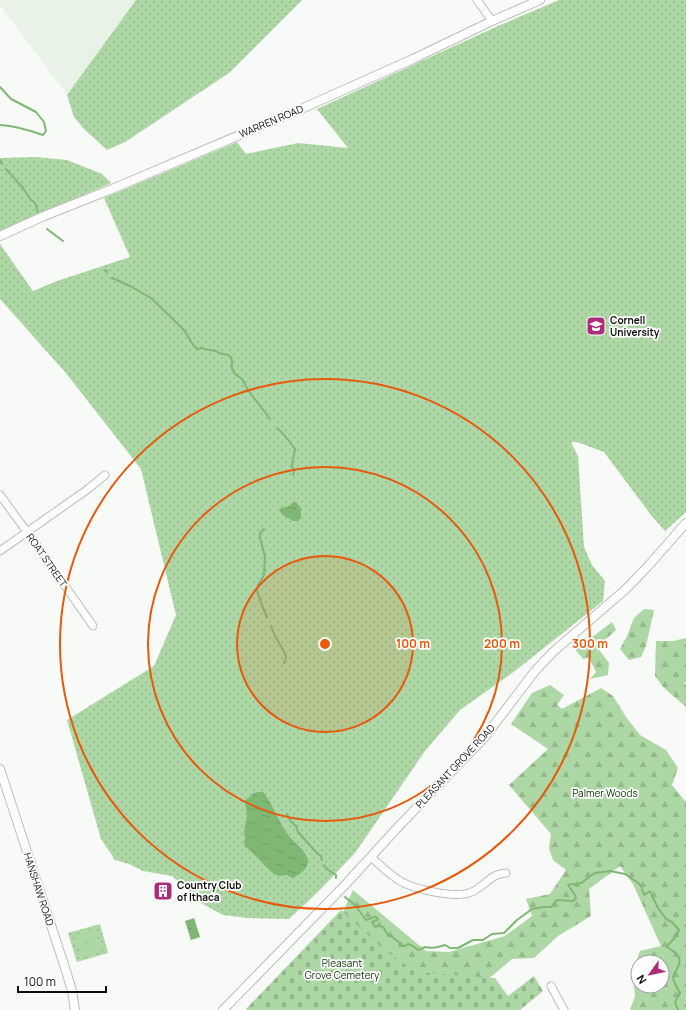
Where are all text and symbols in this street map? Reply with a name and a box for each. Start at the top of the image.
street label: WARREN ROAD [237,101,306,141]
place label: Cornell University [610,313,660,339]
school or university icon: Cornell University [585,315,607,337]
street label: ROAT STREET [23,530,71,590]
text: 100 m [396,635,430,652]
text: 200 m [484,635,520,652]
text: 300 m [572,635,608,652]
centre of rings [318,637,332,651]
street label: PLEASANT GROVE ROAD [412,721,498,811]
park label: Palmer Woods [572,786,638,800]
street label: HANSHAW ROAD [21,850,58,928]
place label: Country Club of Ithaca [177,878,241,904]
building icon: Country Club of Ithaca [152,880,174,902]
north arrow [630,954,670,994]
park label: Pleasant Grove Cemetery [305,956,380,982]
scale bar [18,968,106,994]
text: N [633,972,650,987]
text: 100 m [24,973,56,990]

